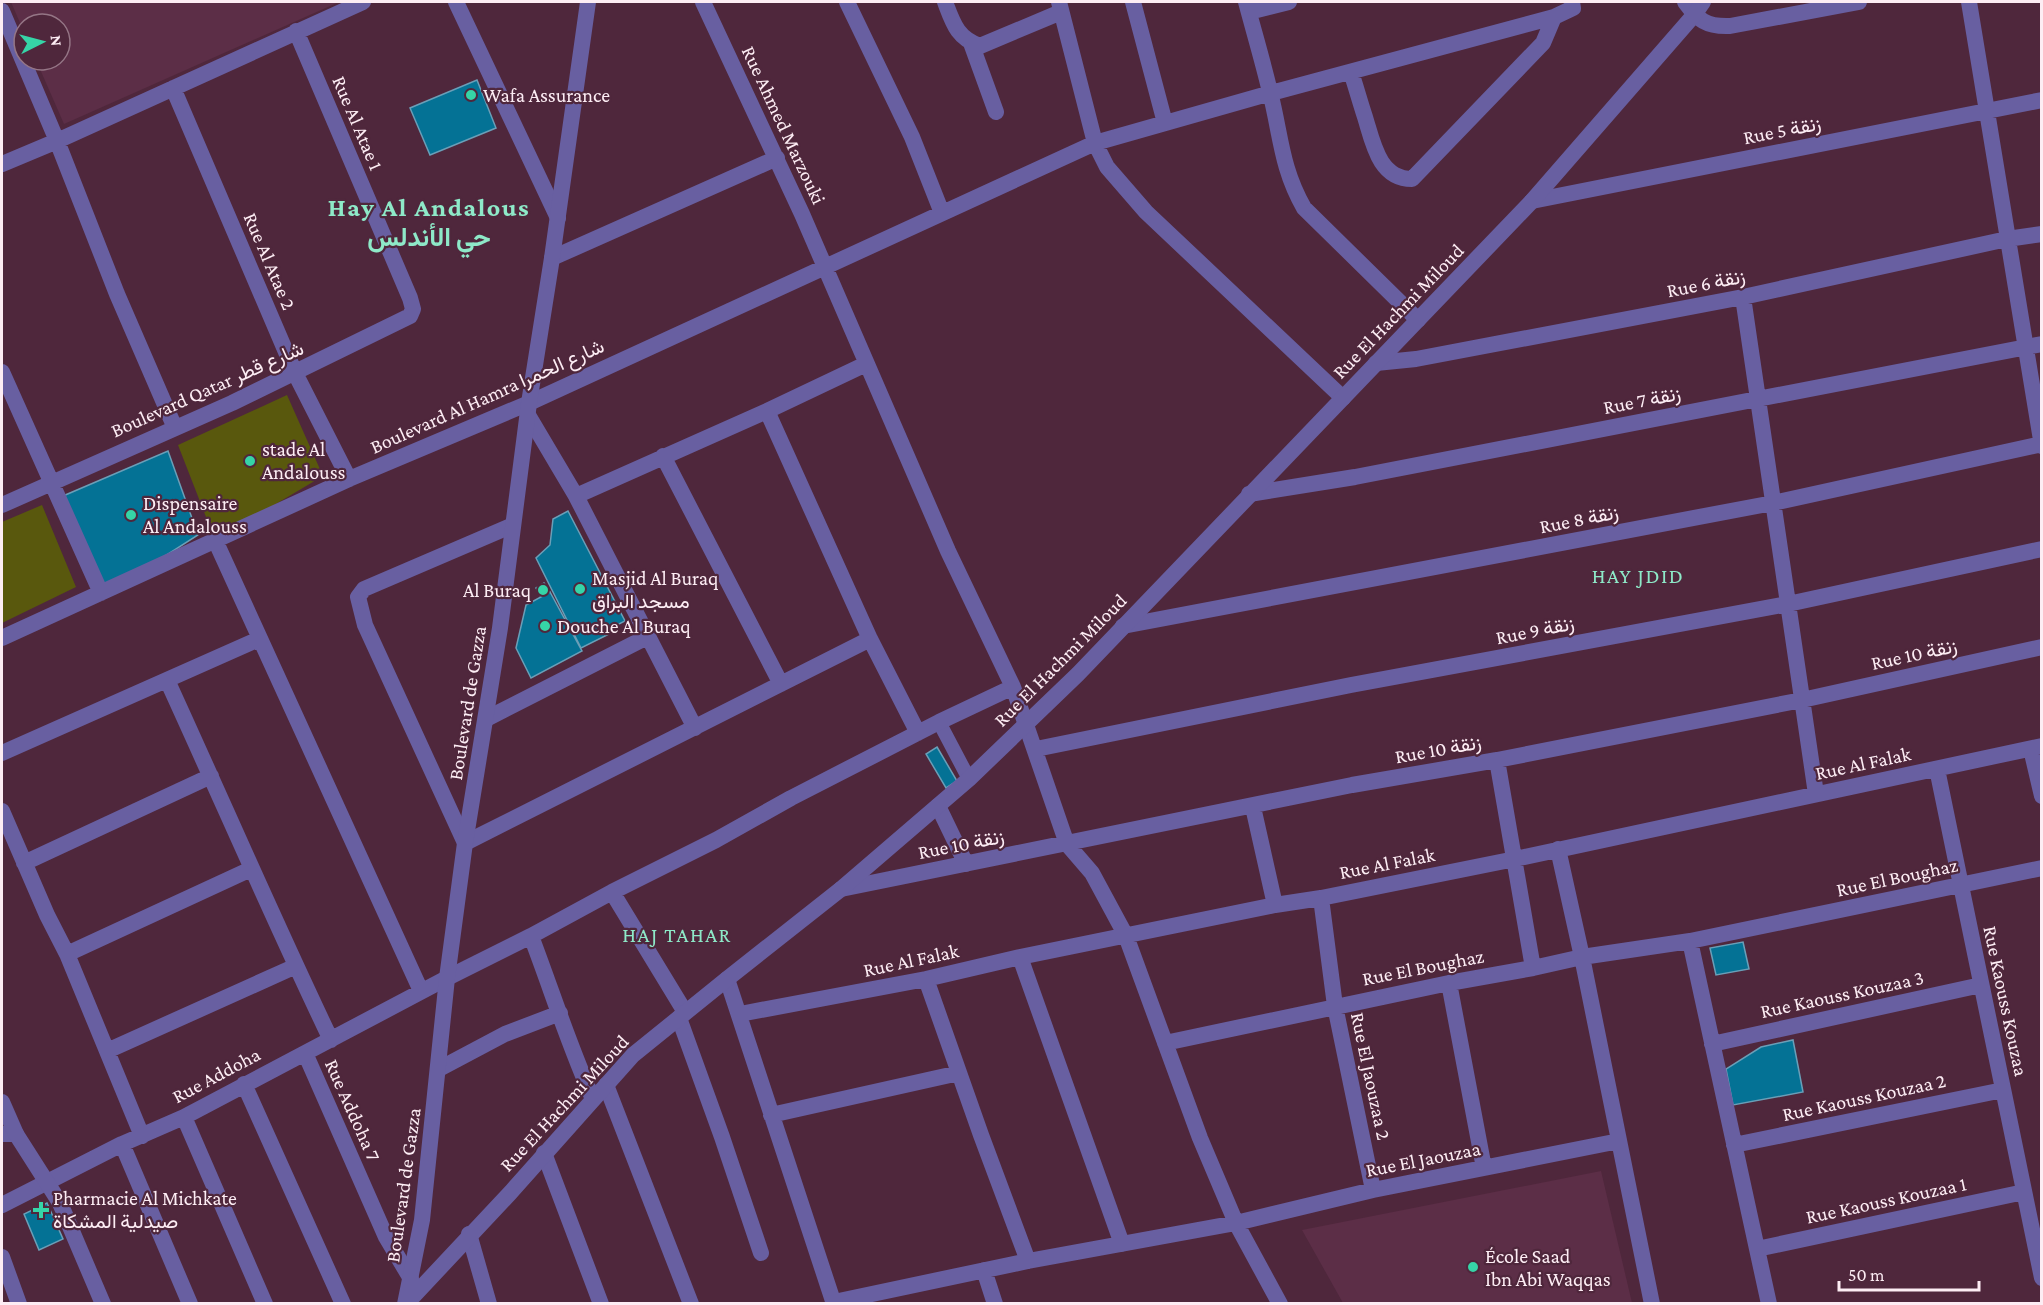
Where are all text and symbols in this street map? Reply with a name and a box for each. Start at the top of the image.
north arrow [12,12,72,72]
text: N [47,34,65,47]
street label: Rue Ahmed Marzouki [738,42,830,208]
street label: Rue Al Atae 1 [328,72,388,174]
place label: Wafa Assurance [483,84,610,106]
marker: Wafa Assurance [464,88,478,102]
street label: Rue 5 زنقة [1741,112,1823,150]
district label: Hay Al Andalous حي الأندلس [328,193,530,259]
street label: Rue Al Atae 2 [240,209,300,313]
street label: Rue El Hachmi Miloud [1328,239,1468,383]
street label: Rue 6 زنقة [1665,265,1747,303]
street label: Boulevard Al Hamra شارع الحمرا [367,334,609,460]
street label: Boulevard Qatar شارع قطر [107,337,308,444]
street label: Rue 7 زنقة [1601,382,1683,420]
place label: stade Al Andalouss [262,438,346,483]
marker: stade Al Andalouss [243,454,257,468]
place label: Dispensaire Al Andalouss [143,492,247,537]
street label: Rue 8 زنقة [1538,501,1621,539]
marker: Dispensaire Al Andalouss [124,508,138,522]
district label: HAY JDID [1592,564,1684,588]
place label: Masjid Al Buraq مسجد البراق [592,567,719,614]
place label: Al Buraq [463,579,532,602]
marker: Masjid Al Buraq مسجد البراق [573,582,587,596]
marker: Al Buraq [536,583,550,597]
street label: Rue El Hachmi Miloud [989,589,1131,731]
street label: Rue 9 زنقة [1494,612,1576,650]
place label: Douche Al Buraq [557,615,691,638]
marker: Douche Al Buraq [538,619,552,633]
street label: Boulevard de Gazza [444,624,490,782]
street label: Rue 10 زنقة [1869,634,1959,676]
street label: Rue 10 زنقة [1393,731,1483,769]
street label: Rue Al Falak [1813,742,1913,784]
street label: Rue 10 زنقة [916,825,1006,865]
street label: Rue Al Falak [1337,843,1437,883]
street label: Rue El Boughaz [1834,853,1960,902]
district label: HAJ TAHAR [622,923,732,947]
street label: Rue Kaouss Kouzaa [1979,924,2033,1078]
street label: Rue Al Falak [861,939,961,981]
street label: Rue El Boughaz [1360,944,1486,991]
street label: Rue Kaouss Kouzaa 3 [1758,966,1926,1022]
street label: Rue El Jaouzaa 2 [1346,1010,1395,1142]
street label: Rue El Hachmi Miloud [495,1030,633,1176]
street label: Rue Addoha [168,1043,264,1107]
street label: Rue Addoha 7 [321,1056,385,1164]
street label: Rue Kaouss Kouzaa 2 [1780,1069,1948,1125]
street label: Boulevard de Gazza [381,1106,425,1264]
street label: Rue El Jaouzaa [1364,1137,1482,1182]
street label: Rue Kaouss Kouzaa 1 [1804,1172,1968,1228]
place label: Pharmacie Al Michkate صيدلية المشكاة [53,1187,237,1233]
marker: Pharmacie Al Michkate صيدلية المشكاة [34,1203,48,1217]
place label: École Saad Ibn Abi Waqqas [1485,1245,1611,1291]
scale bar [1839,1254,1978,1292]
marker: École Saad Ibn Abi Waqqas [1466,1260,1480,1274]
text: 50 m [1848,1265,1885,1285]

